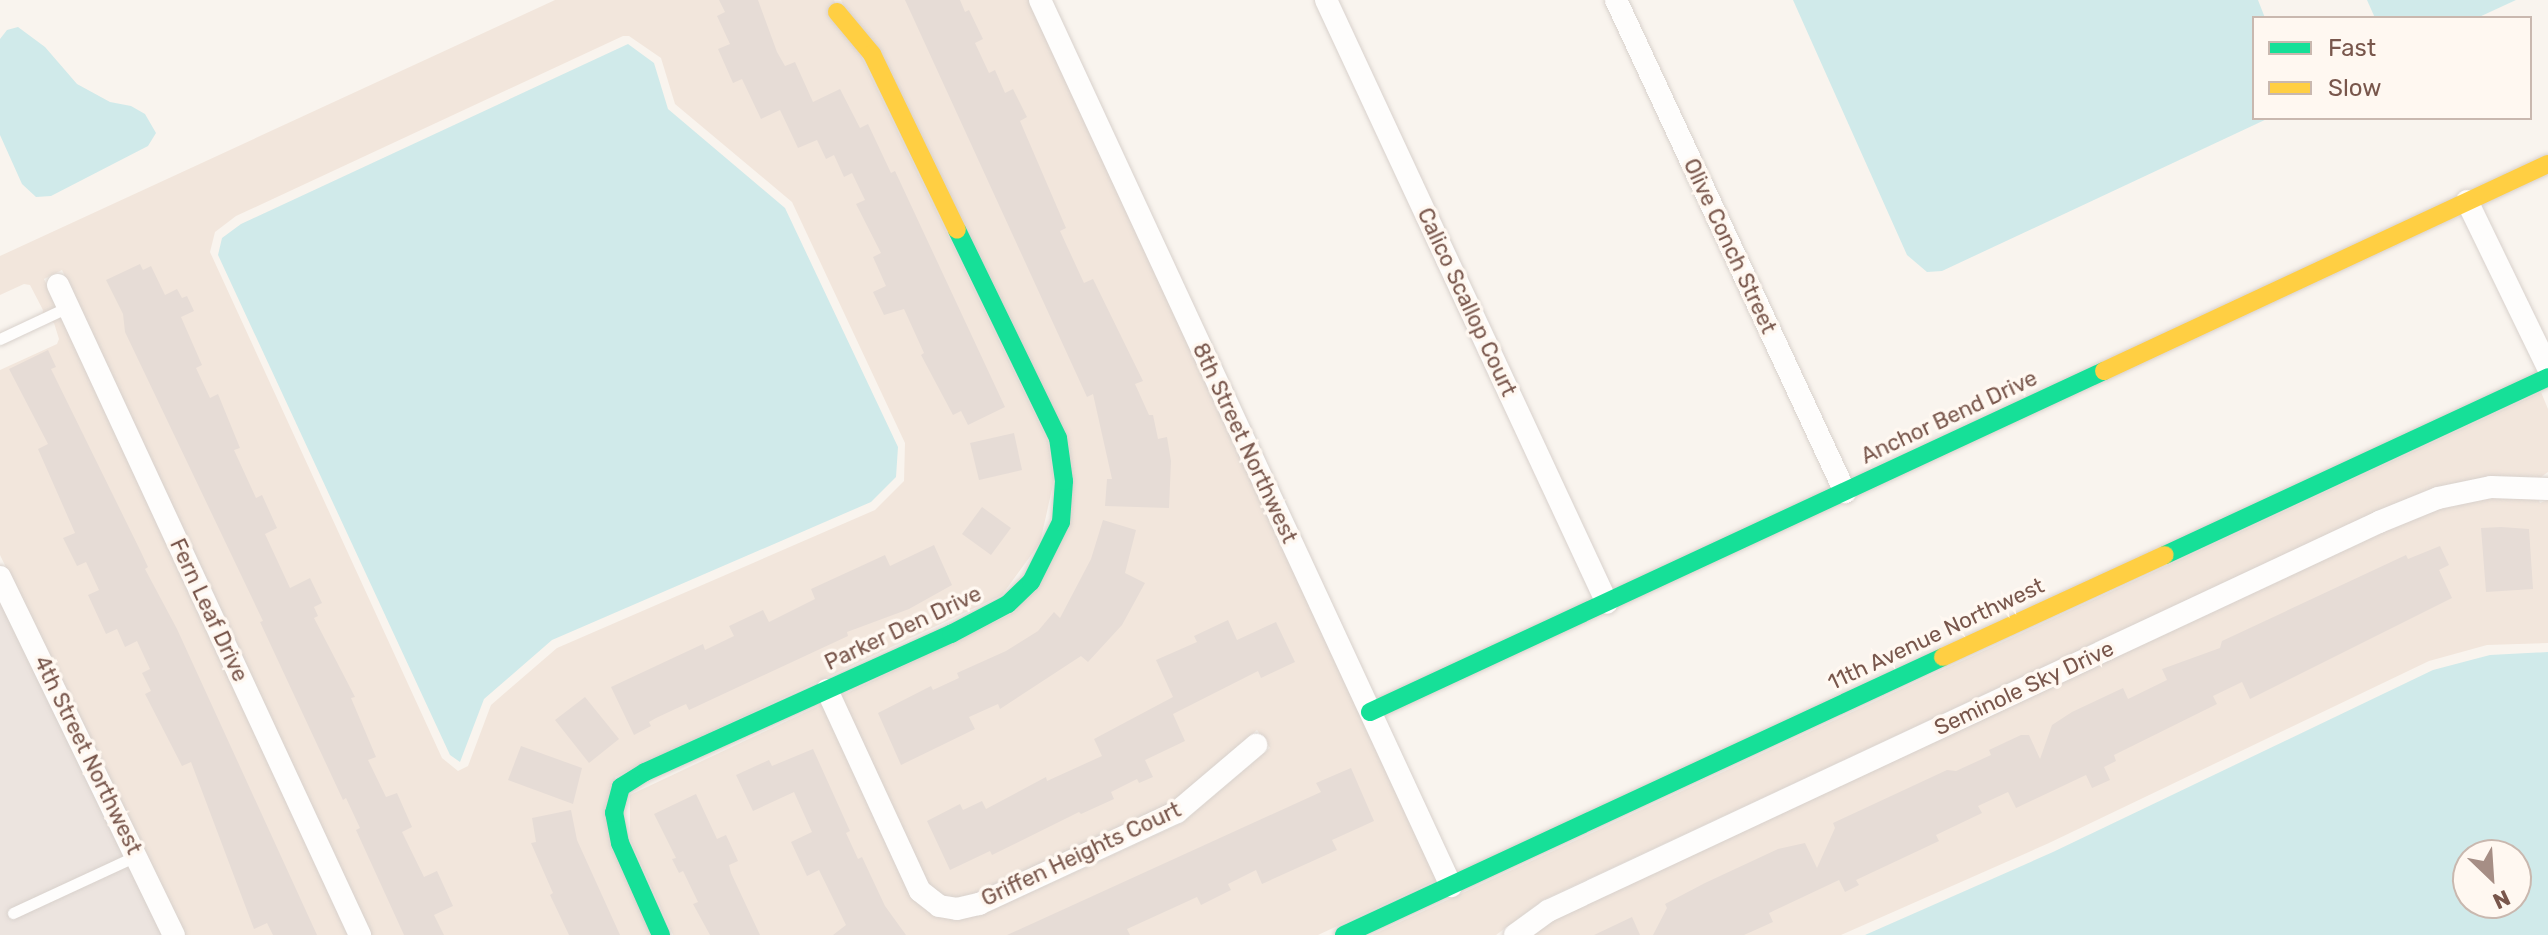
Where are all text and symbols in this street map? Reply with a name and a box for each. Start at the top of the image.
legend [2252,16,2532,120]
text: Fast [2328,34,2376,62]
text: Slow [2328,74,2381,102]
street label: Olive Conch Street [1678,154,1782,338]
street label: Calico Scallop Court [1412,204,1522,400]
street label: 8th Street Northwest [1187,339,1303,547]
street label: Anchor Bend Drive [1857,365,2041,469]
street label: Fern Leaf Drive [164,534,254,686]
street label: 11th Avenue Northwest [1823,572,2049,696]
street label: Parker Den Drive [820,580,986,676]
street label: Seminole Sky Drive [1930,635,2118,741]
street label: 4th Street Northwest [28,651,148,859]
street label: Griffen Heights Court [977,796,1185,912]
north arrow [2452,839,2532,919]
text: N [2489,884,2514,915]

